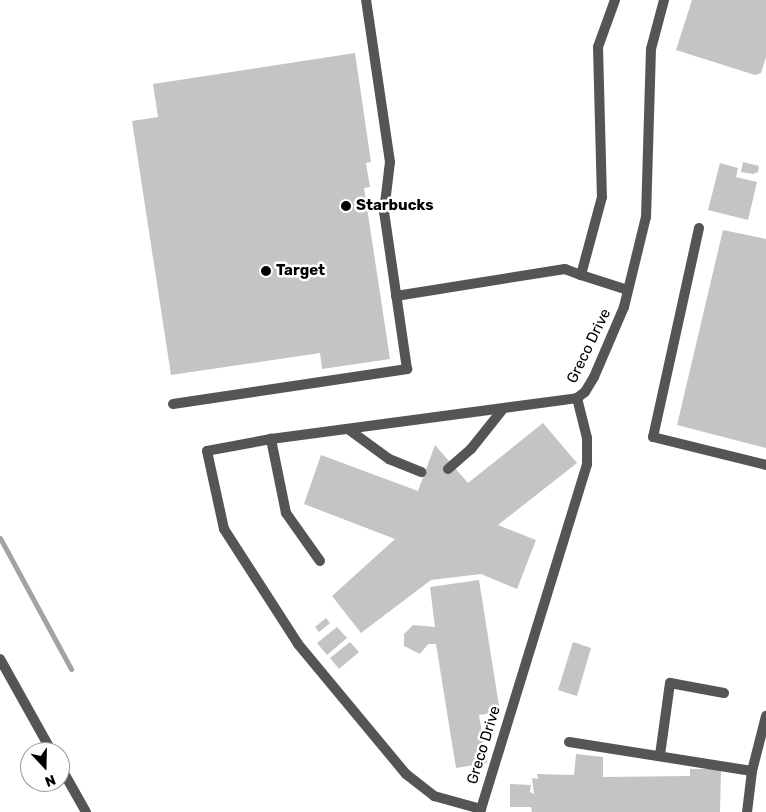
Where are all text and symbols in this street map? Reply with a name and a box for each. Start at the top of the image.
place label: Starbucks [356,197,433,215]
marker: Starbucks [340,200,352,212]
place label: Target [276,262,325,280]
marker: Target [260,265,272,277]
street label: Greco Drive [563,306,615,386]
street label: Greco Drive [464,704,504,786]
north arrow [20,742,70,792]
text: N [42,771,58,790]

